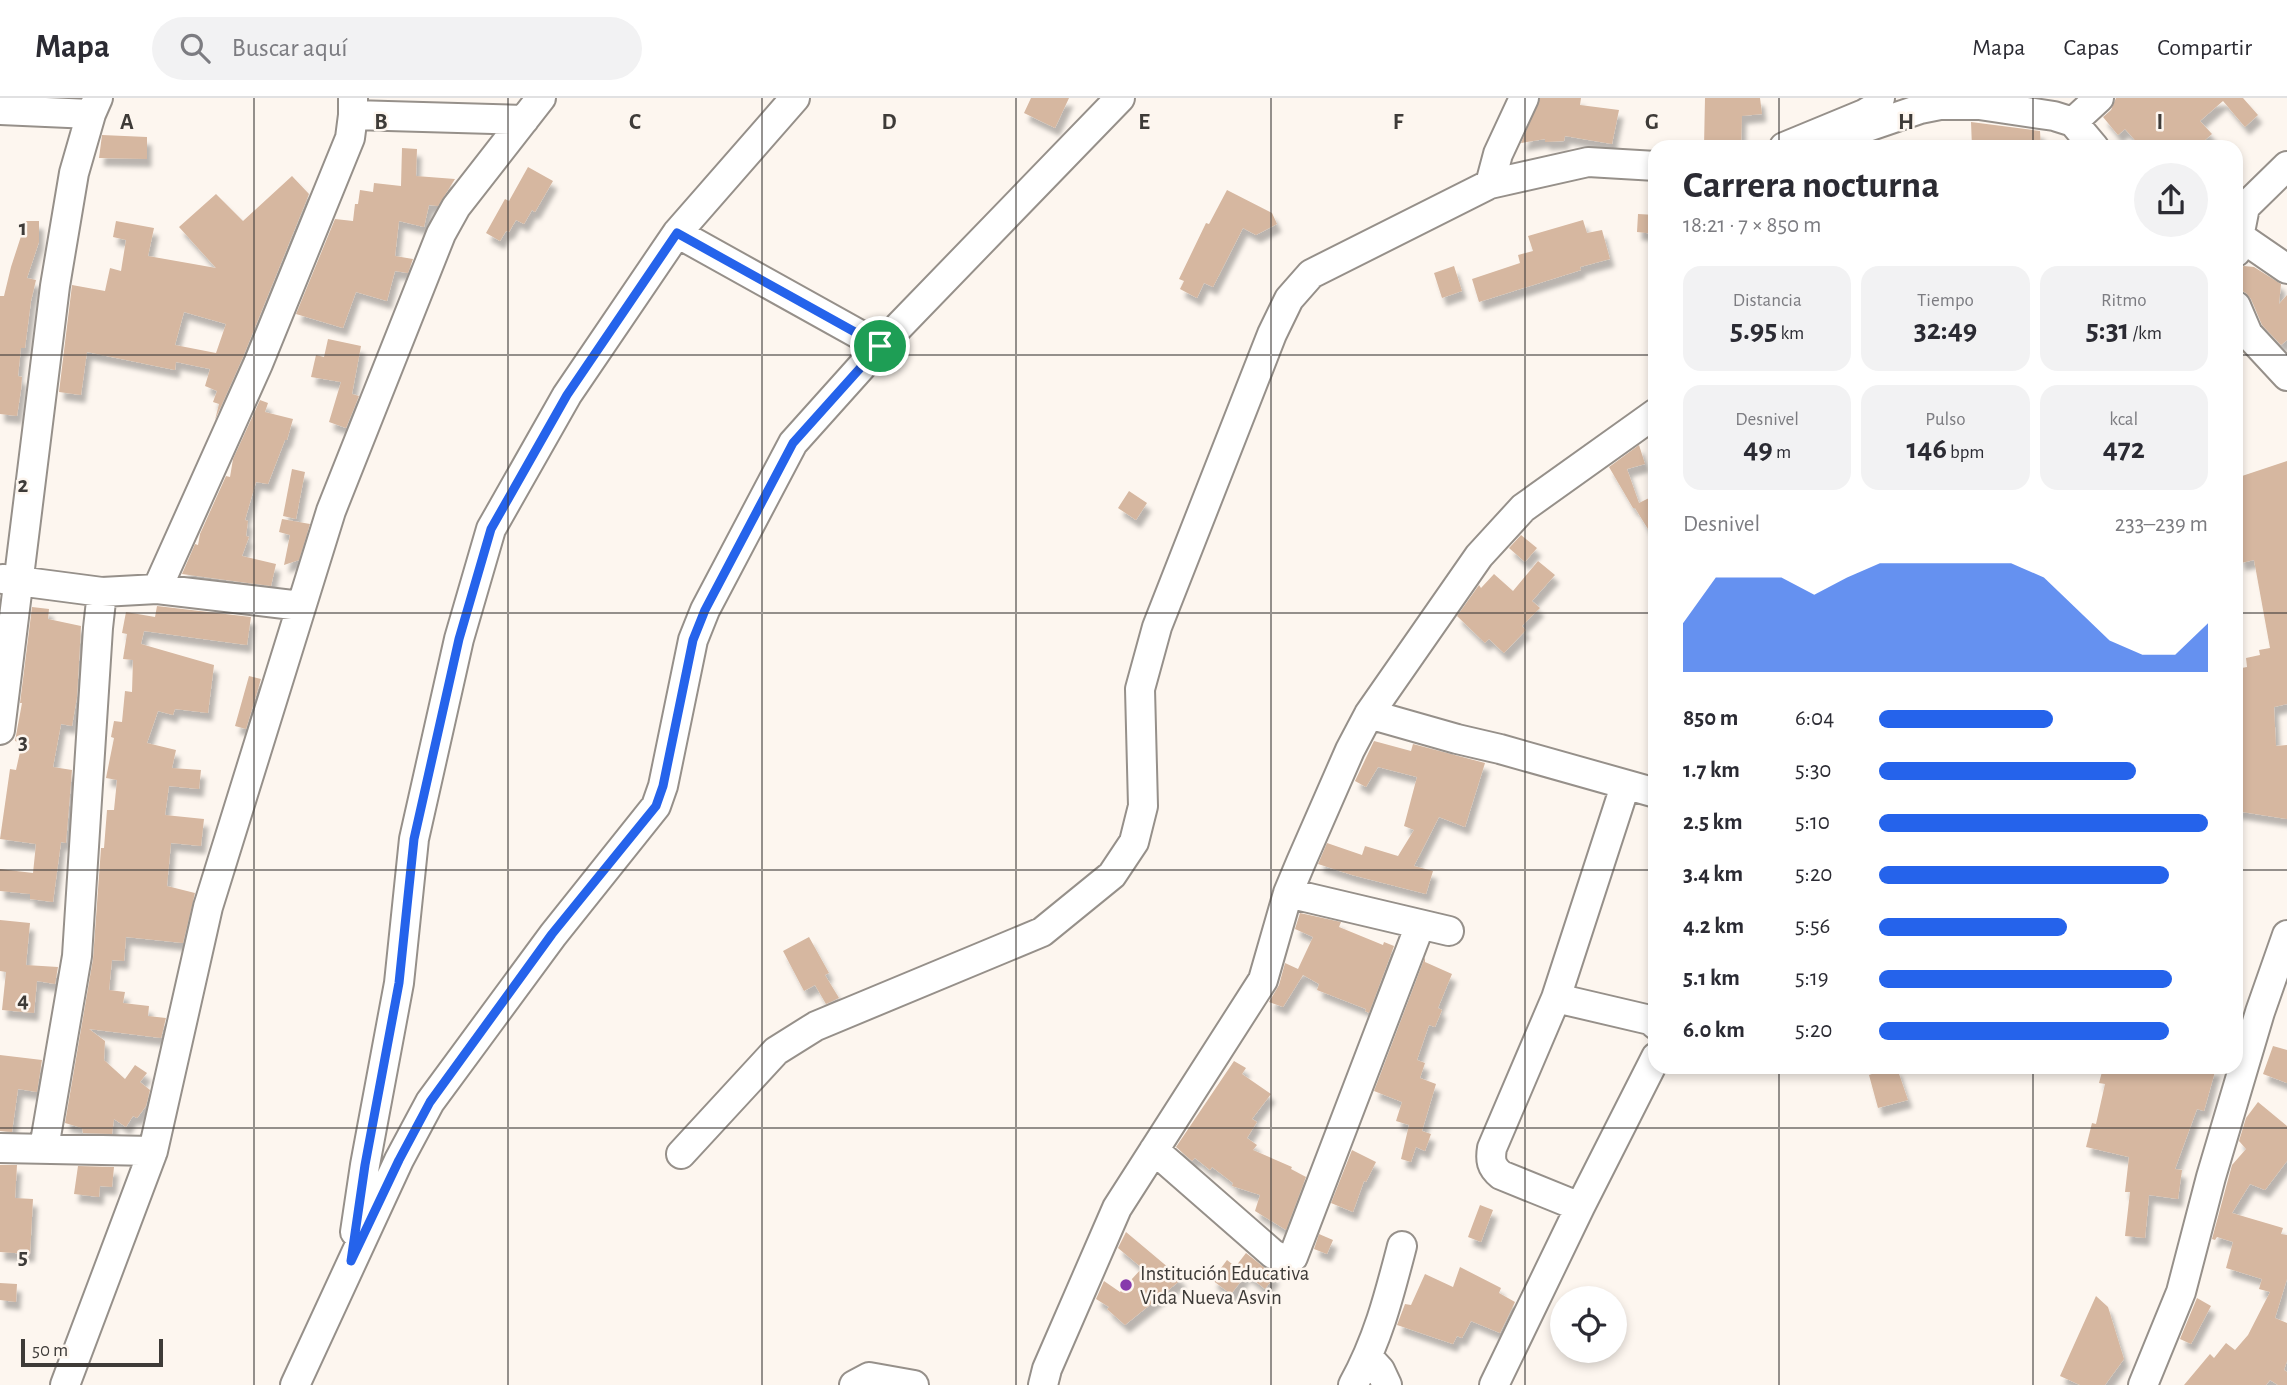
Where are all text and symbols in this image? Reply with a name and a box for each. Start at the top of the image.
search box [152,17,642,80]
icon: search [176,29,214,67]
text: Mapa [35,31,110,64]
text: Buscar aquí [232,35,348,61]
text: Mapa [1972,36,2025,60]
text: Capas [2063,36,2119,60]
text: Compartir [2157,36,2252,60]
text: A [120,111,134,134]
text: B [374,111,388,134]
text: C [629,111,641,134]
text: D [881,111,897,134]
text: E [1138,111,1150,134]
text: F [1393,111,1404,134]
text: G [1645,111,1659,134]
text: H [1898,111,1914,134]
text: I [2157,111,2163,134]
button: share [2134,163,2208,237]
text: Carrera nocturna [1683,167,1940,205]
text: 18:21 · 7 × 850 m [1683,214,1821,237]
text: 1 [19,217,27,240]
text: Distancia [1733,291,1802,310]
text: Tiempo [1917,291,1974,310]
text: Ritmo [2101,291,2147,310]
text: 5.95 [1730,315,1777,345]
text: 32:49 [1914,315,1977,345]
text: 5:31 [2086,315,2129,345]
pin [850,316,910,376]
text: km [1777,324,1804,343]
text: /km [2129,324,2162,343]
icon: arrive [861,327,899,365]
text: Desnivel [1735,410,1799,429]
text: Pulso [1925,410,1966,429]
text: kcal [2109,410,2138,429]
text: 49 [1743,434,1773,464]
text: 146 [1907,434,1947,464]
text: 472 [2103,434,2145,464]
text: m [1773,443,1791,462]
text: bpm [1947,443,1984,462]
text: 2 [18,474,29,497]
text: Desnivel [1683,513,1760,536]
text: 233–239 m [2115,513,2208,536]
text: 850 m [1683,707,1738,730]
text: 6:04 [1795,707,1834,730]
text: 3 [18,731,28,754]
text: 1.7 km [1683,759,1740,782]
text: 5:30 [1795,759,1832,782]
text: 2.5 km [1683,811,1742,834]
text: 5:10 [1795,811,1830,834]
text: 3.4 km [1683,863,1743,886]
text: 5:20 [1795,863,1833,886]
text: 4.2 km [1683,915,1744,938]
text: 5:56 [1795,915,1830,938]
text: 5.1 km [1683,967,1740,990]
text: 5:19 [1795,967,1829,990]
text: 4 [17,989,29,1012]
text: 6.0 km [1683,1019,1745,1042]
text: 5:20 [1795,1019,1833,1042]
text: 5 [18,1246,28,1269]
place label: Institución Educativa Vida Nueva Asvin [1140,1263,1310,1308]
marker: Institución Educativa Vida Nueva Asvin [1118,1277,1134,1293]
map controls [1550,1286,1627,1363]
button: locate [1550,1286,1627,1363]
scale bar [21,1336,163,1368]
text: 50 m [32,1341,68,1360]

